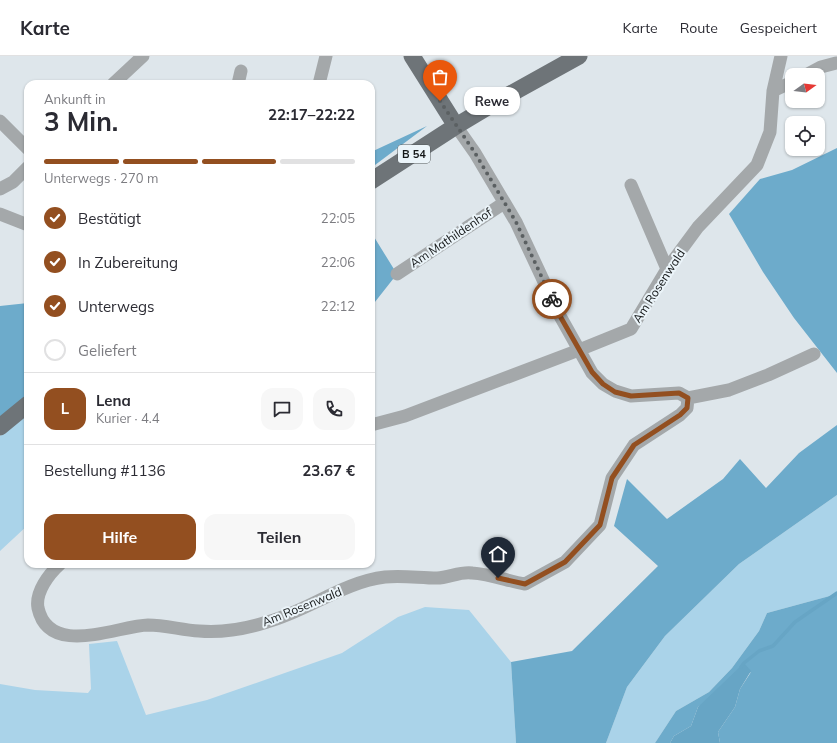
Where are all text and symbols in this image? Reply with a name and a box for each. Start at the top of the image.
text: Karte [20,16,70,40]
text: Karte [623,19,658,37]
text: Route [680,19,718,37]
text: Gespeichert [740,19,817,37]
pin [423,60,457,101]
icon: bag [429,66,451,88]
north arrow [785,68,825,108]
map controls [785,68,825,156]
callout: Rewe [464,87,520,115]
text: Ankunft in [44,91,106,107]
text: Rewe [475,93,509,109]
text: 3 Min. [44,105,118,138]
text: 22:17–22:22 [268,105,355,124]
button: locate [785,116,825,156]
road number: B 54 [398,145,430,163]
text: Unterwegs · 270 m [44,170,158,186]
street label: Am Mathildenhof [407,204,495,271]
icon: check [44,207,66,229]
text: Bestätigt [78,209,141,228]
text: 22:05 [321,210,355,226]
street label: Am Rosenwald [629,246,688,325]
icon: check [44,251,66,273]
text: In Zubereitung [78,253,178,272]
text: 22:06 [321,254,355,270]
courier [532,279,572,319]
icon: bike [541,288,563,310]
icon: check [44,295,66,317]
text: Unterwegs [78,297,155,316]
text: 22:12 [321,298,355,314]
text: Geliefert [78,341,137,360]
button: chat [261,388,303,430]
button: phone [313,388,355,430]
text: Lena [96,391,131,410]
text: L [61,399,69,418]
text: Kurier · 4.4 [96,410,160,426]
text: Bestellung #1136 [44,461,166,480]
text: 23.67 € [302,461,355,480]
button: Hilfe [44,514,196,560]
button: Teilen [204,514,355,560]
pin [481,537,515,578]
icon: home [487,543,509,565]
street label: Am Rosenwald [260,584,344,629]

